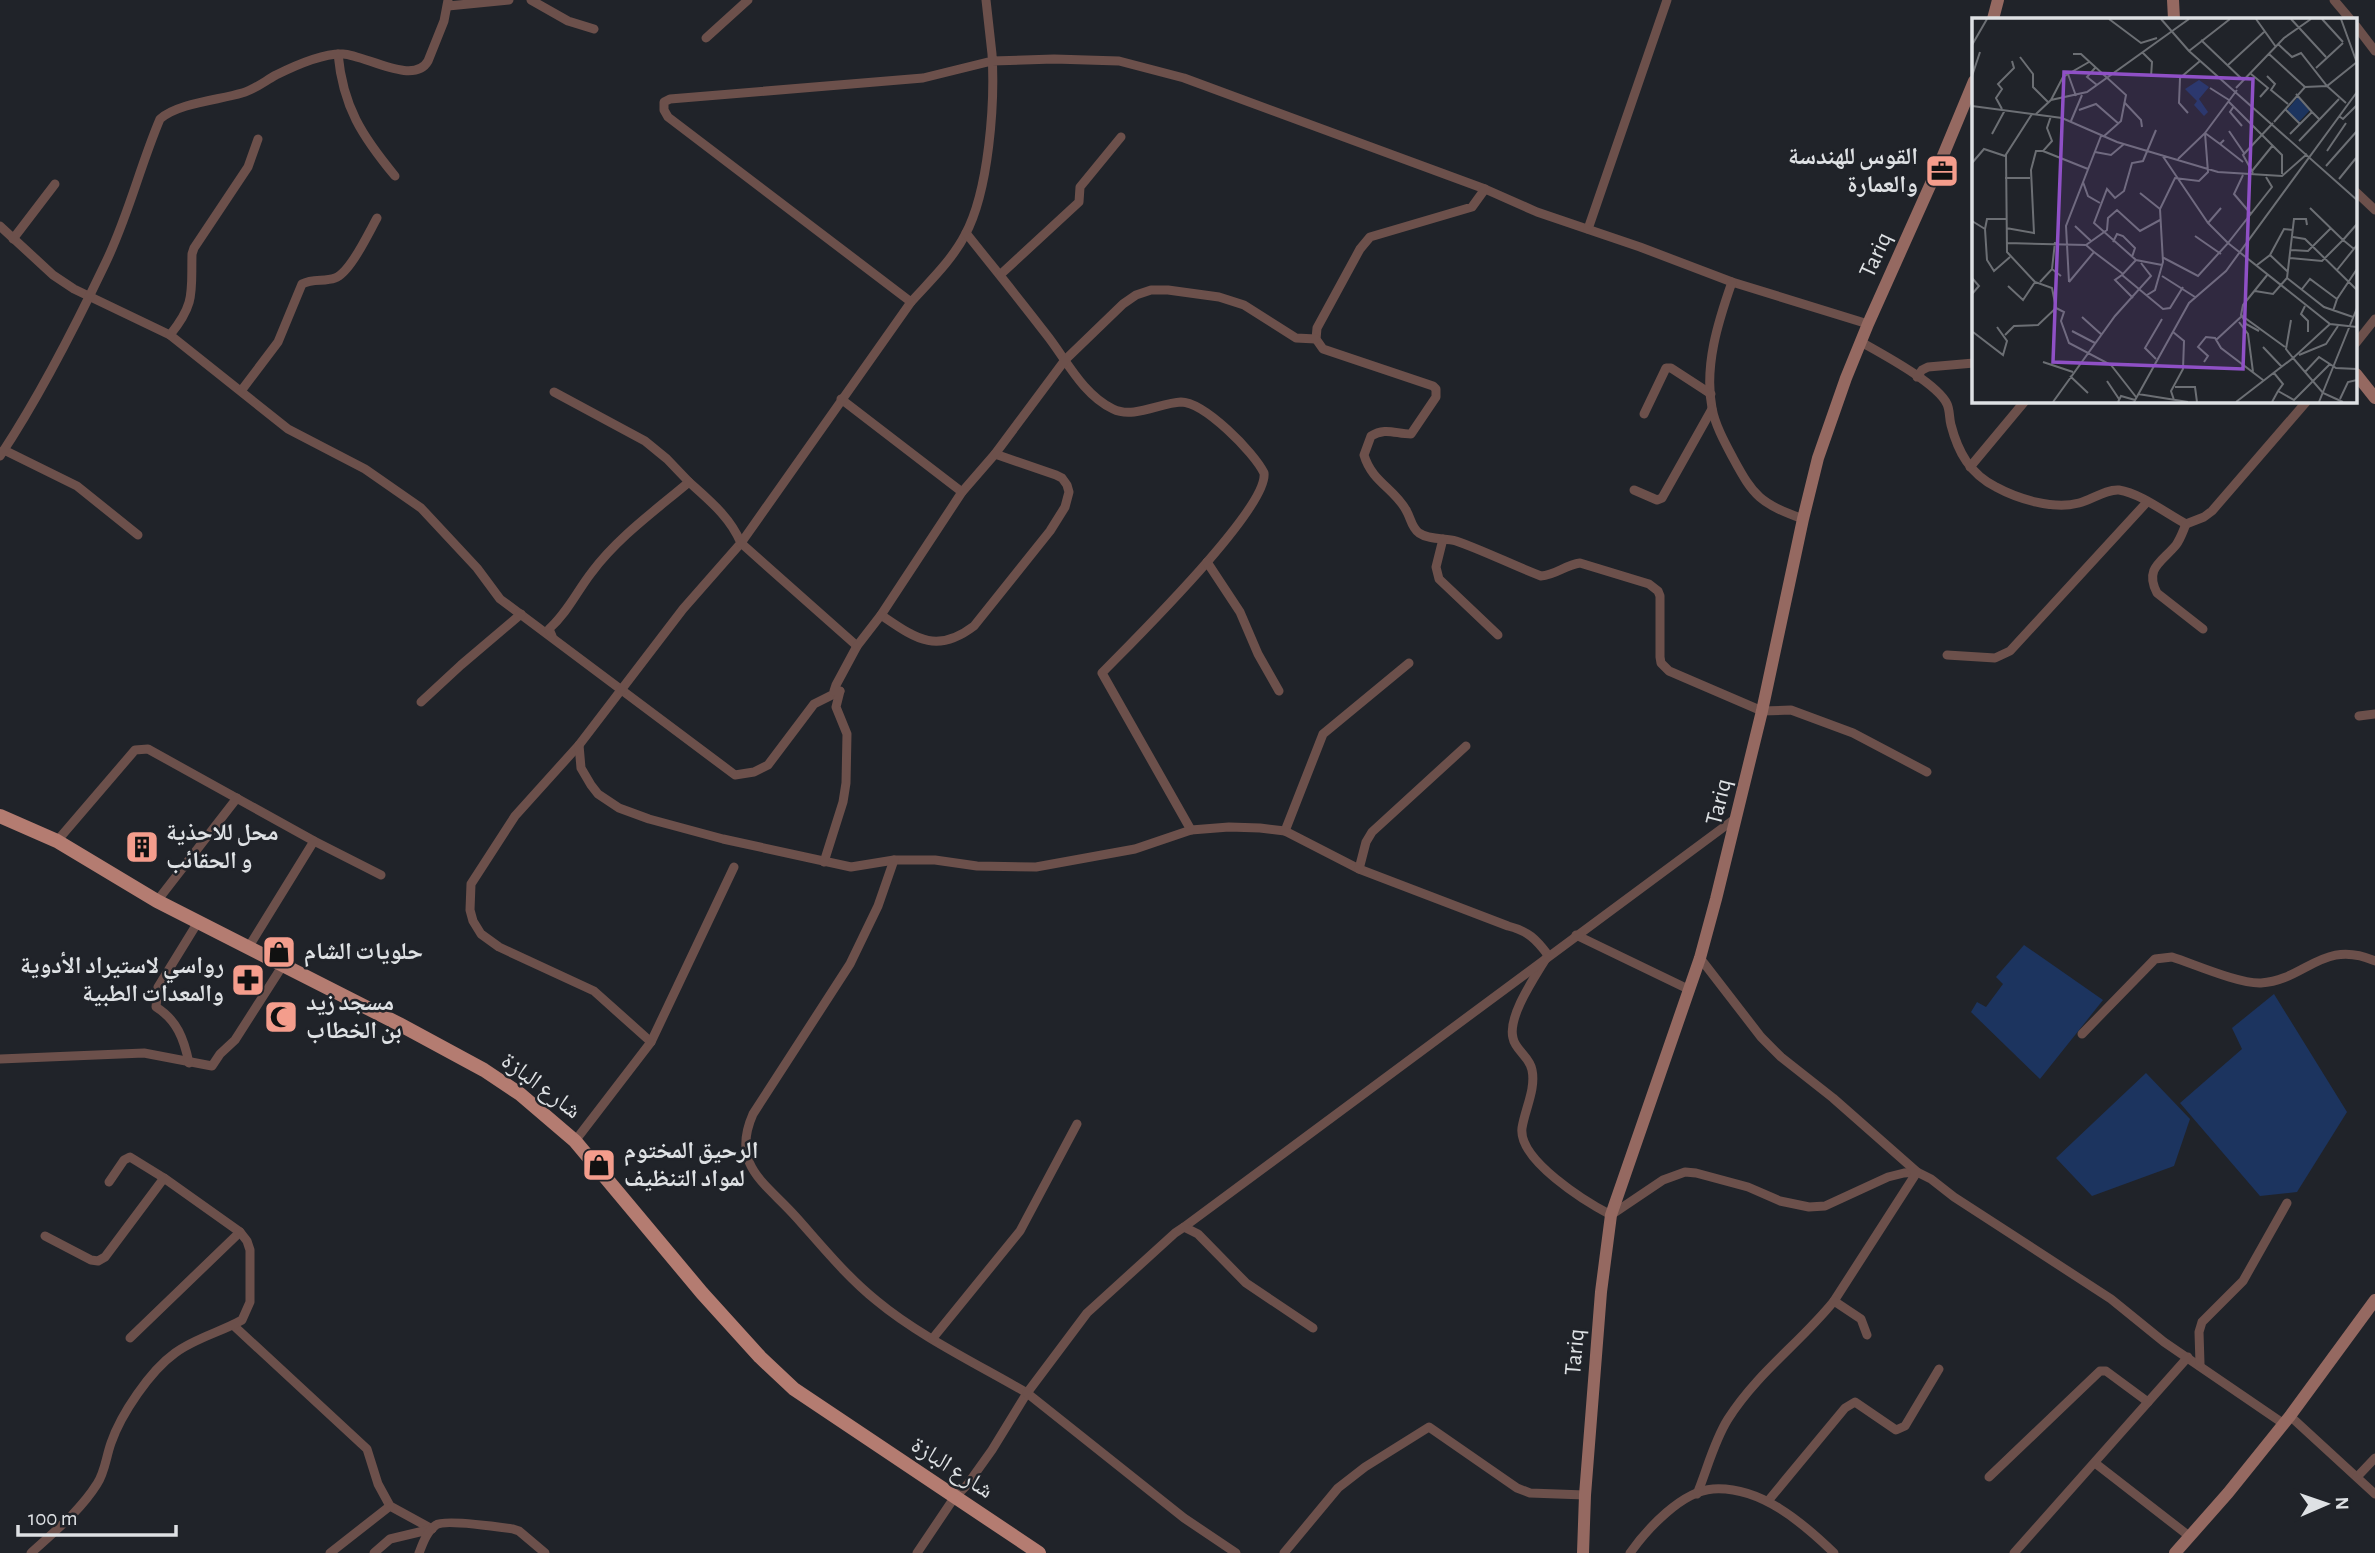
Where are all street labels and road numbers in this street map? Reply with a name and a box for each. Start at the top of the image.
street label: Tariq [1855,229,1897,281]
street label: Tariq [1702,776,1736,828]
street label: شارع البازة [496,1049,585,1125]
street label: Tariq [1561,1328,1589,1376]
street label: شارع البازة [906,1433,997,1505]

